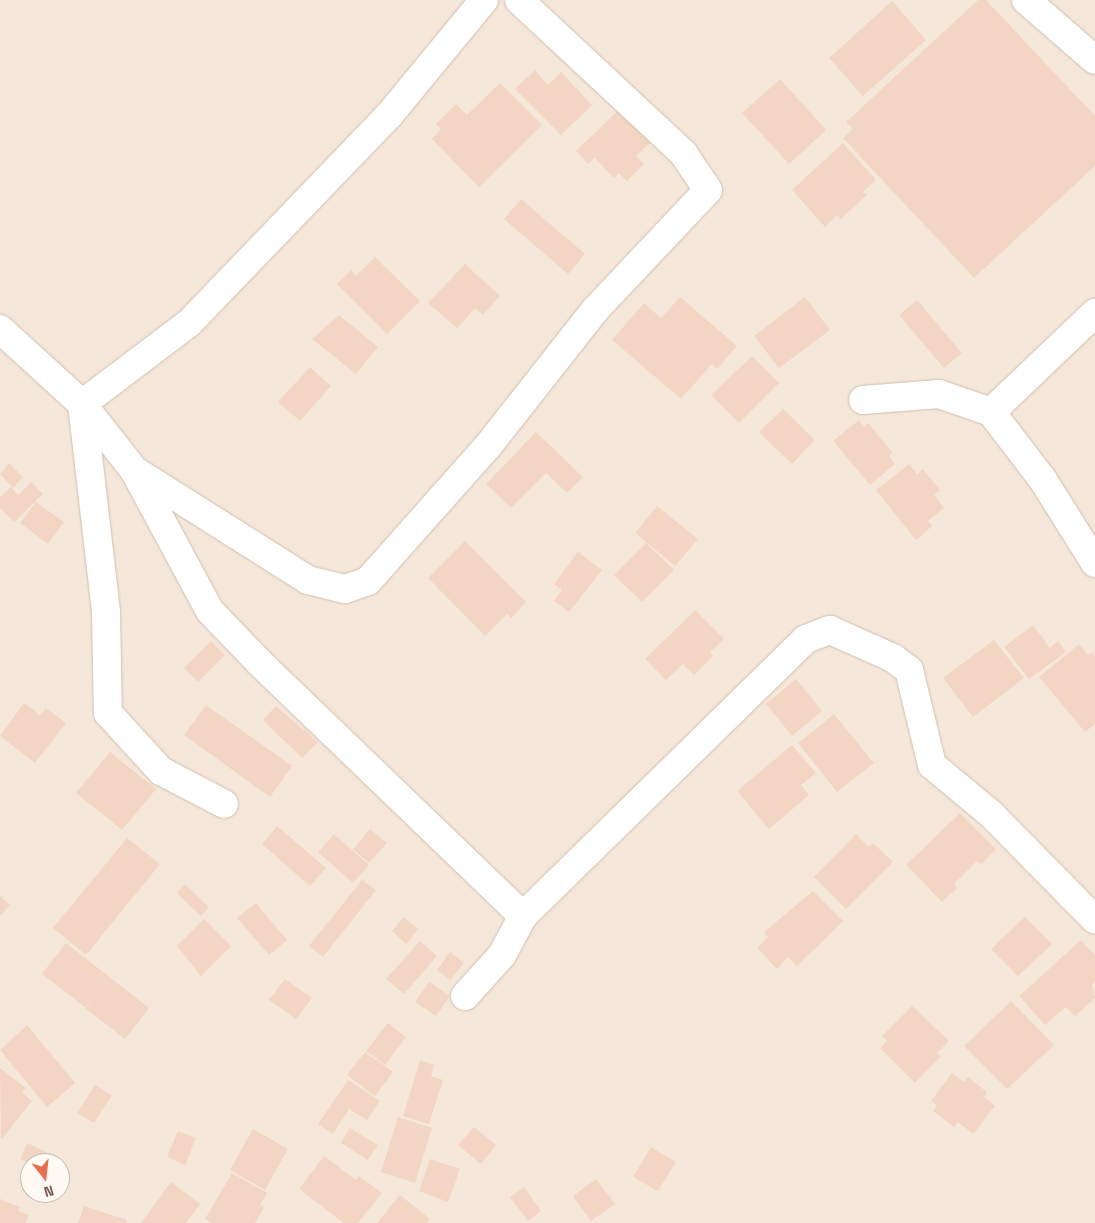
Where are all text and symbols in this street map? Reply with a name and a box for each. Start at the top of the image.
north arrow [20,1153,70,1203]
text: N [42,1182,56,1201]

